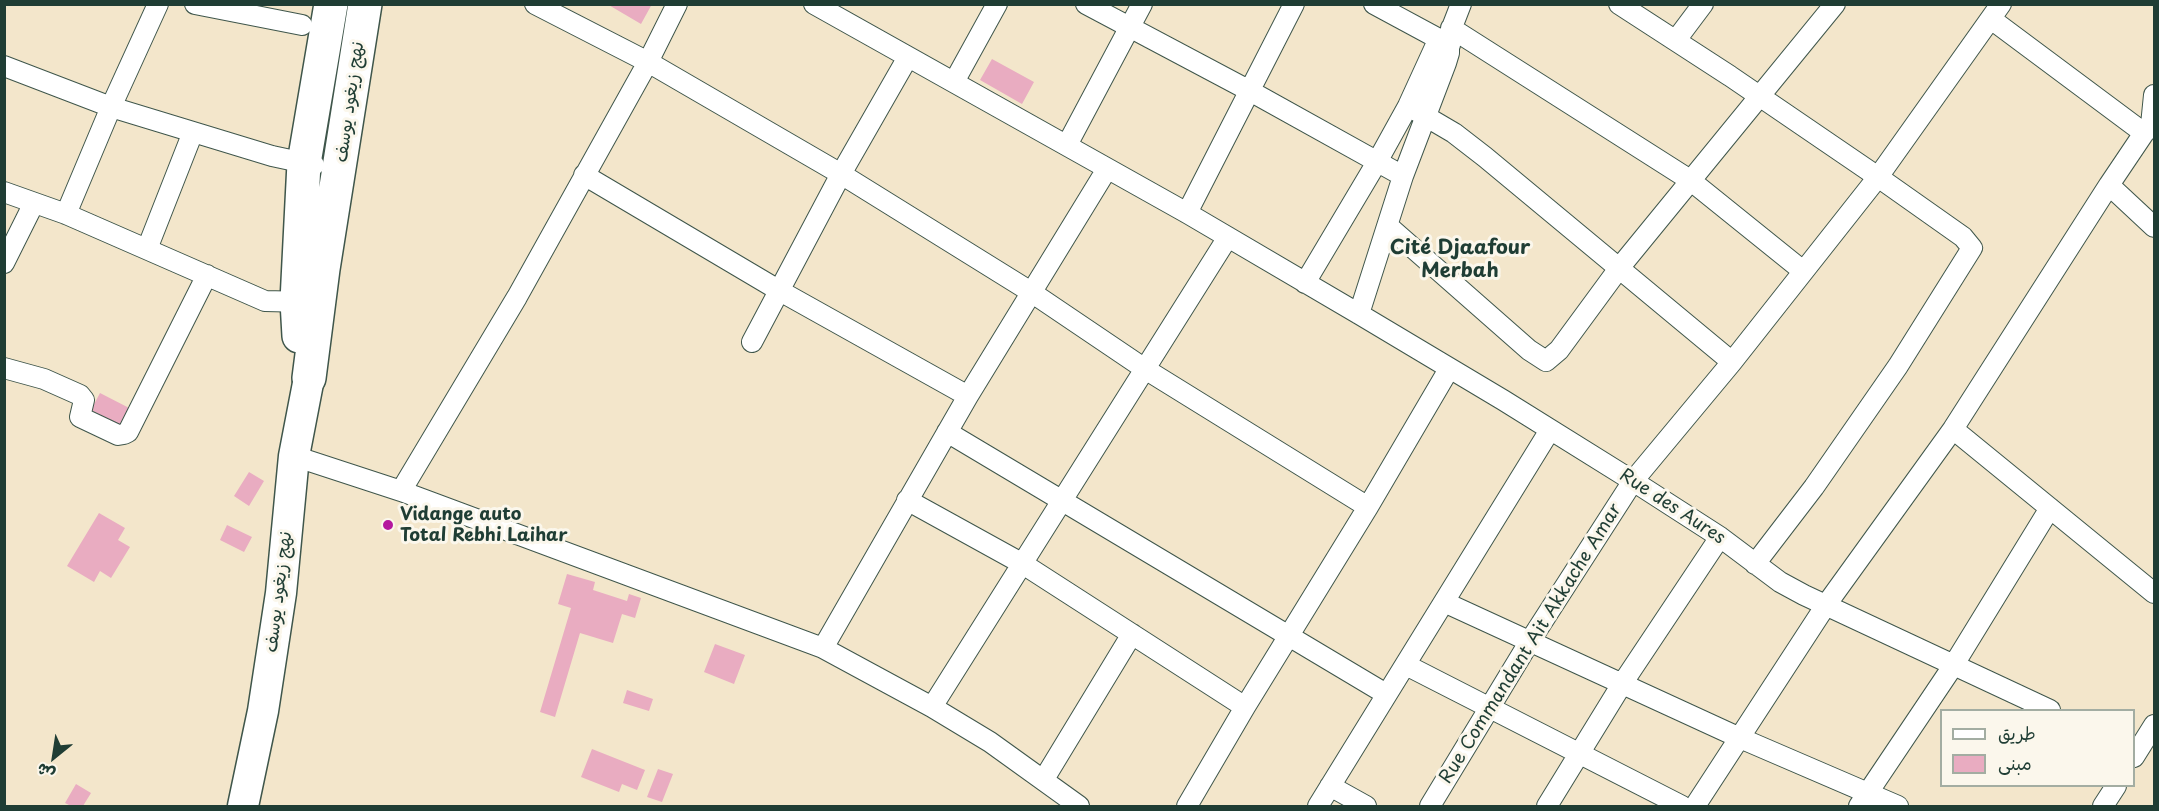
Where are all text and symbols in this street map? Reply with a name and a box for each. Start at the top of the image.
street label: نهج زيغود يوسف [331,40,369,164]
district label: Cité Djaafour Merbah [1390,236,1530,283]
street label: Rue des Aures [1615,465,1729,549]
street label: Rue Commandant Ait Akkache Amar [1436,500,1626,788]
place label: Vidange auto Total Rebhi Laihar [400,504,567,546]
marker: Vidange auto Total Rebhi Laihar [381,518,395,532]
street label: نهج زيغود يوسف [261,530,297,654]
legend [1940,709,2135,787]
text: طريق [1998,719,2036,746]
north arrow [24,727,84,787]
text: مبنى [1998,749,2032,776]
text: ش [31,758,59,787]

